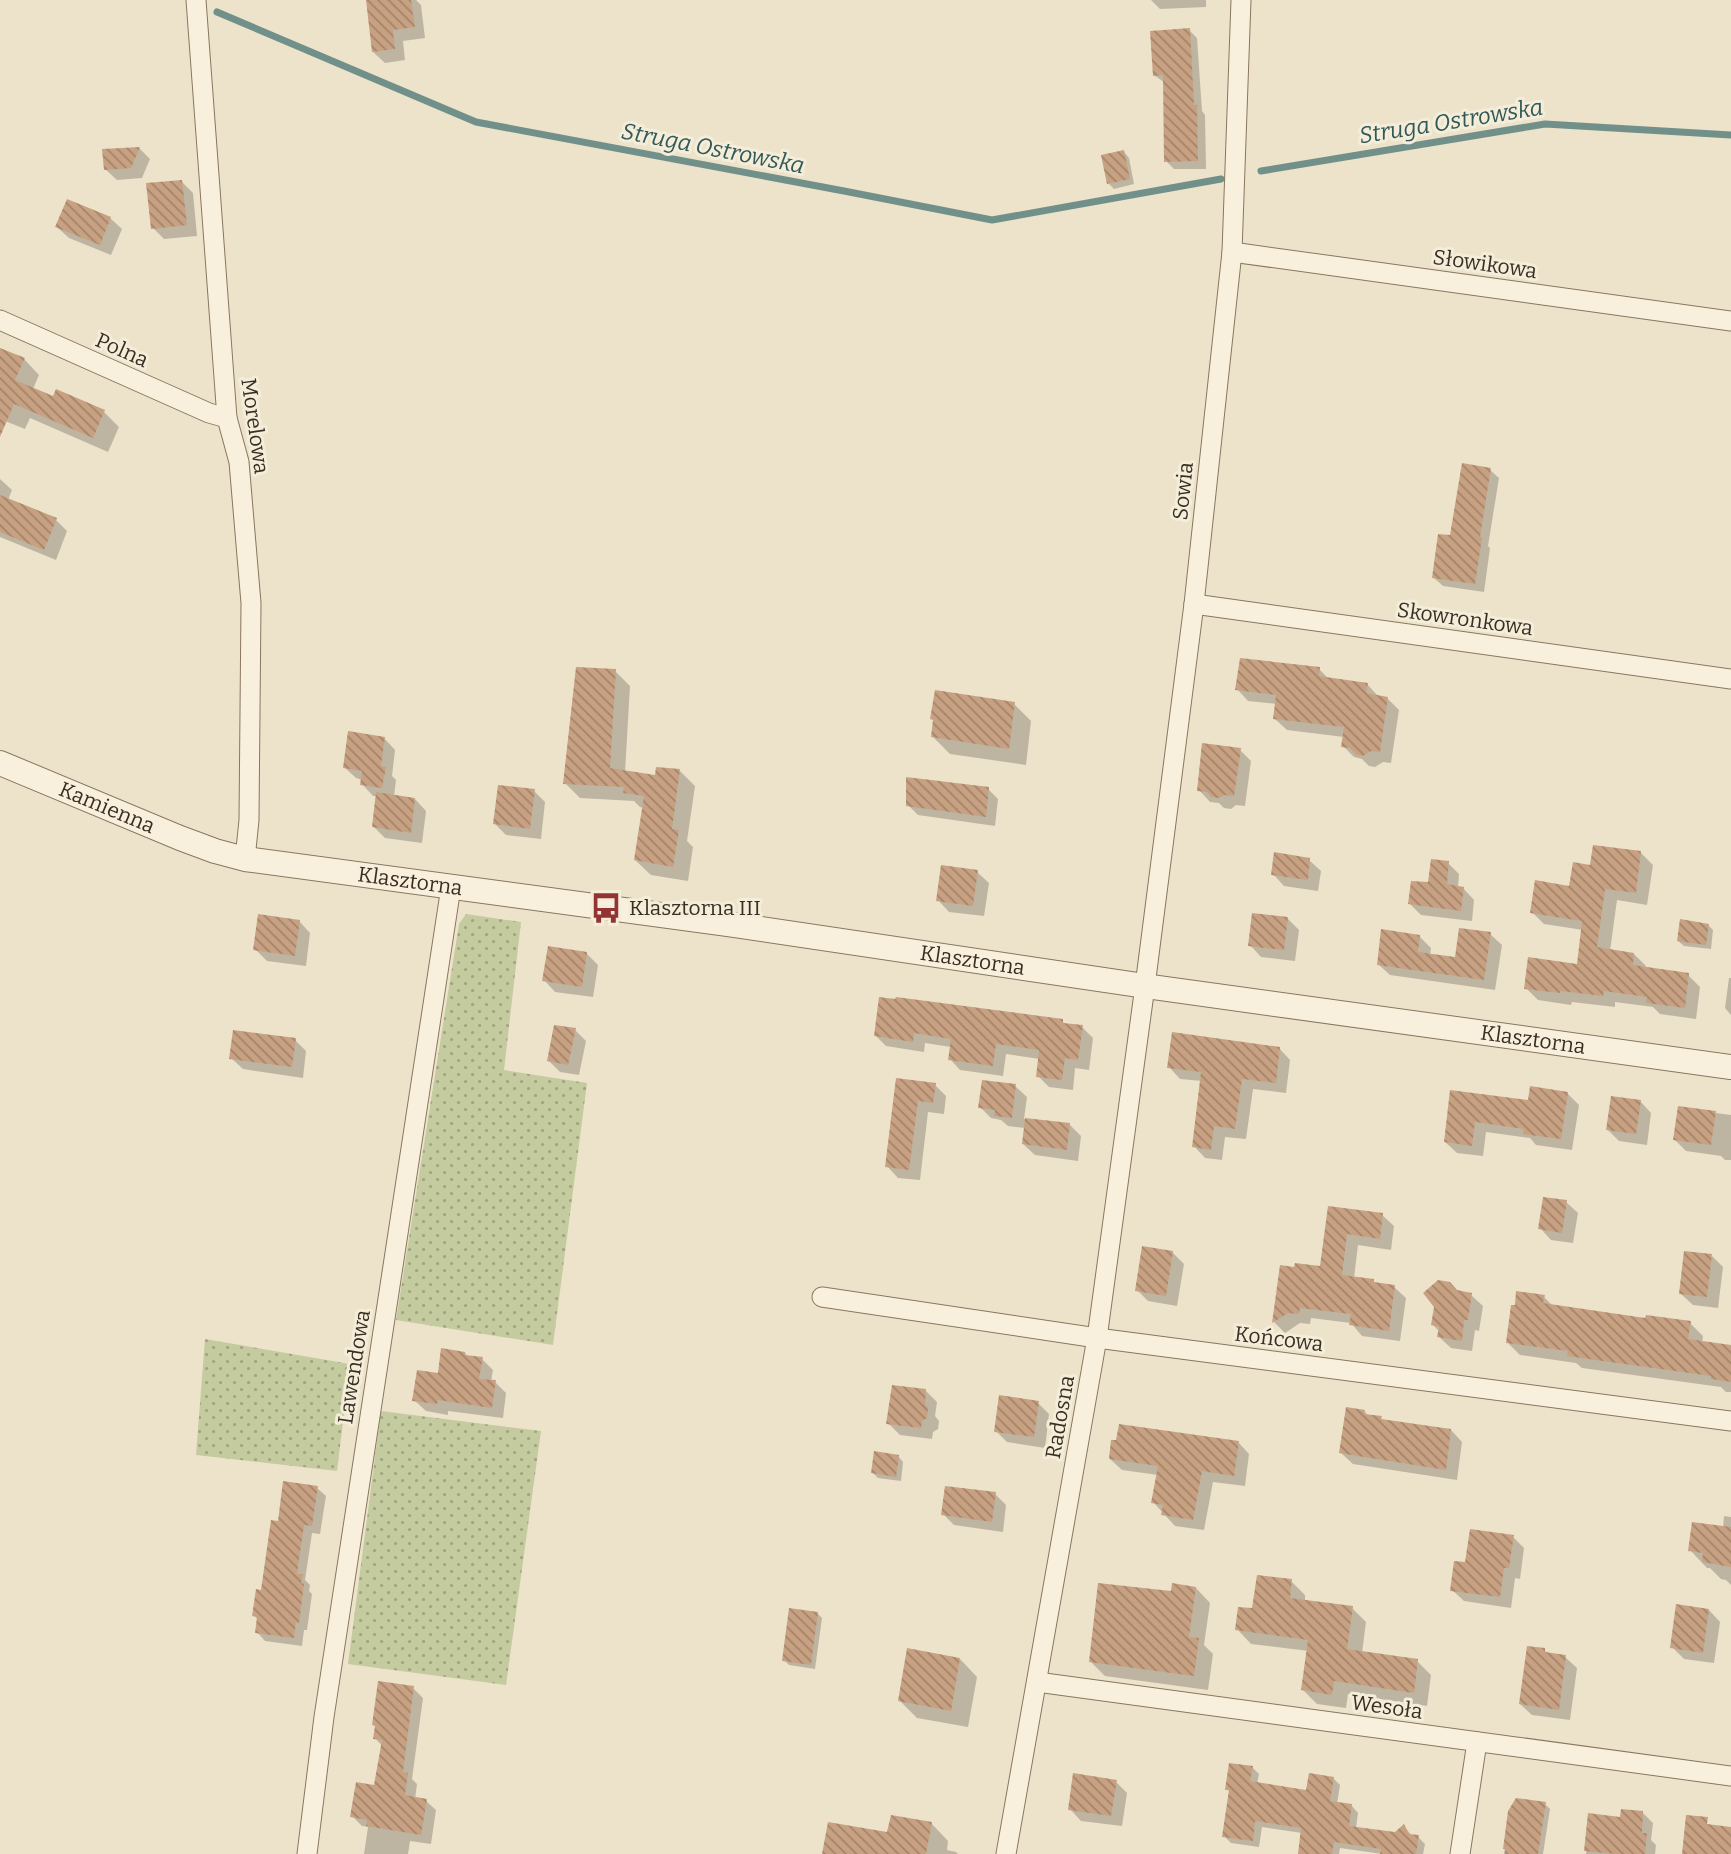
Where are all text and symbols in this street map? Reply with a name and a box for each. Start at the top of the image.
water label: Struga Ostrowska [1357,93,1545,149]
water label: Struga Ostrowska [619,117,807,179]
street label: Słowikowa [1431,244,1539,284]
street label: Polna [92,327,153,373]
street label: Morelowa [235,377,275,476]
street label: Sowia [1167,460,1199,521]
street label: Skowronkowa [1395,597,1535,641]
street label: Kamienna [55,776,159,839]
street label: Klasztorna [356,861,465,901]
bus stop icon: Klasztorna III [589,891,623,925]
place label: Klasztorna III [629,895,761,921]
street label: Klasztorna [918,940,1027,981]
street label: Klasztorna [1479,1020,1588,1060]
street label: Lawendowa [332,1307,376,1426]
street label: Końcowa [1233,1321,1325,1357]
street label: Radosna [1040,1373,1080,1461]
street label: Wesoła [1349,1689,1425,1725]

